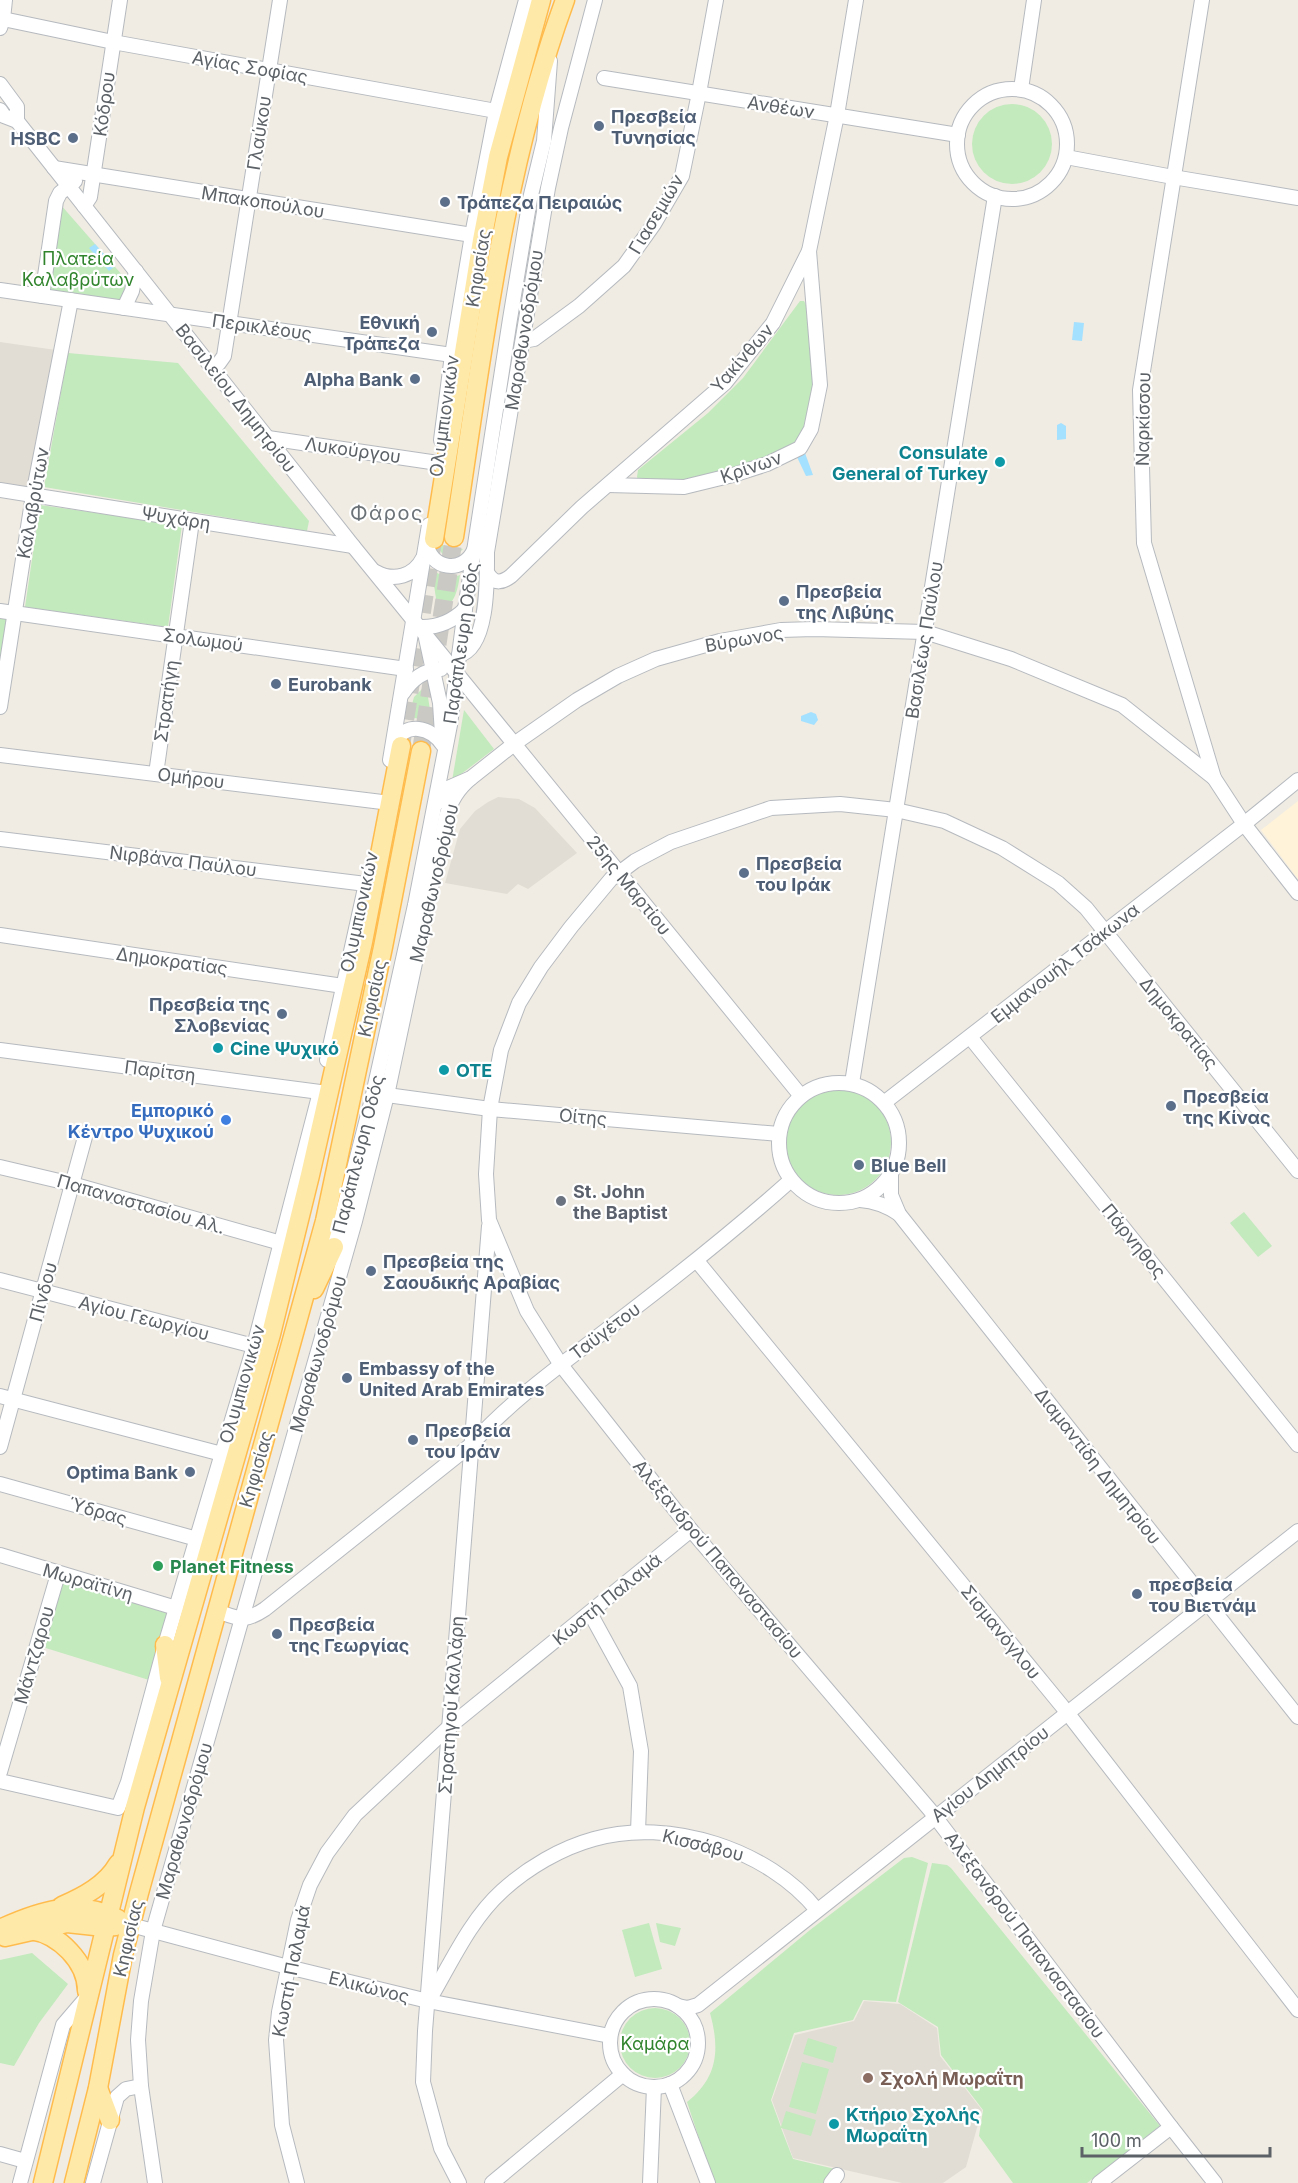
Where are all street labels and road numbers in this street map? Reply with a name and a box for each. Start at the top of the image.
street label: Αγίας Σοφίας [190,46,310,88]
street label: Κόδρου [89,70,119,138]
street label: Ανθέων [746,91,816,123]
street label: Γλαύκου [243,94,275,172]
street label: Γιασεμιών [624,170,688,257]
street label: Μπακοπούλου [200,182,326,222]
street label: Κηφισίας [461,227,495,309]
street label: Μαραθωνοδρόμου [501,248,547,412]
street label: Περικλέους [211,310,313,344]
street label: Υακίνθων [706,319,778,397]
street label: Βασιλείου Δημητρίου [171,320,301,476]
street label: Ολυμπιονικών [425,353,463,478]
street label: Ναρκίσσου [1132,372,1154,466]
street label: Λυκούργου [304,433,402,467]
street label: Καλαβρύτων [13,445,53,560]
street label: Κρίνων [717,447,785,487]
street label: Ψυχάρη [140,502,212,534]
street label: Βασιλέως Παύλου [901,560,947,720]
street label: Παράπλευρη Οδός [439,561,483,725]
street label: Βύρωνος [703,622,785,656]
street label: Σολωμού [162,624,244,656]
street label: Στρατήγη [150,658,182,744]
street label: Ομήρου [156,763,226,793]
street label: Μαραθωνοδρόμου [406,802,462,964]
street label: 25ης Μαρτίου [582,831,676,939]
street label: Νιρβάνα Παύλου [108,842,258,880]
street label: Ολυμπιονικών [336,849,382,974]
street label: Εμμανουήλ Τσάκωνα [987,899,1143,1027]
street label: Δημοκρατίας [115,943,229,979]
street label: Κηφισίας [354,957,390,1039]
street label: Δημοκρατίας [1136,973,1222,1073]
street label: Παρίτση [123,1056,197,1086]
street label: Παράπλευρη Οδός [328,1072,388,1236]
street label: Οίτης [558,1104,608,1130]
street label: Παπαναστασίου Αλ. [55,1170,227,1238]
street label: Πάρνηθος [1098,1200,1170,1282]
street label: Πίνδου [25,1260,61,1324]
street label: Μαραθωνοδρόμου [286,1273,350,1435]
street label: Αγίου Γεωργίου [77,1292,211,1344]
street label: Ταϋγέτου [566,1298,644,1364]
street label: Ολυμπιονικών [215,1322,269,1446]
street label: Διαμαντίδη Δημητρίου [1031,1384,1165,1548]
street label: Κηφισίας [235,1428,277,1510]
street label: Αλέξανδρού Παπαναστασίου [629,1456,807,1662]
street label: Ύδρας [66,1493,130,1529]
street label: Κωστή Παλαμά [548,1549,666,1649]
street label: Μωραϊτίνη [40,1559,136,1605]
street label: Σισμανόγλου [957,1581,1045,1683]
street label: Μάντζαρου [10,1604,58,1706]
street label: Στρατηγού Καλλάρη [434,1615,468,1795]
street label: Αγίου Δημητρίου [927,1722,1053,1826]
street label: Μαραθωνοδρόμου [152,1740,216,1902]
street label: Κισσάβου [660,1825,746,1865]
street label: Αλέξανδρού Παπαναστασίου [941,1828,1109,2042]
street label: Κηφισίας [109,1897,147,1979]
street label: Κωστή Παλαμά [268,1903,314,2039]
street label: Ελικώνος [326,1967,412,2007]

